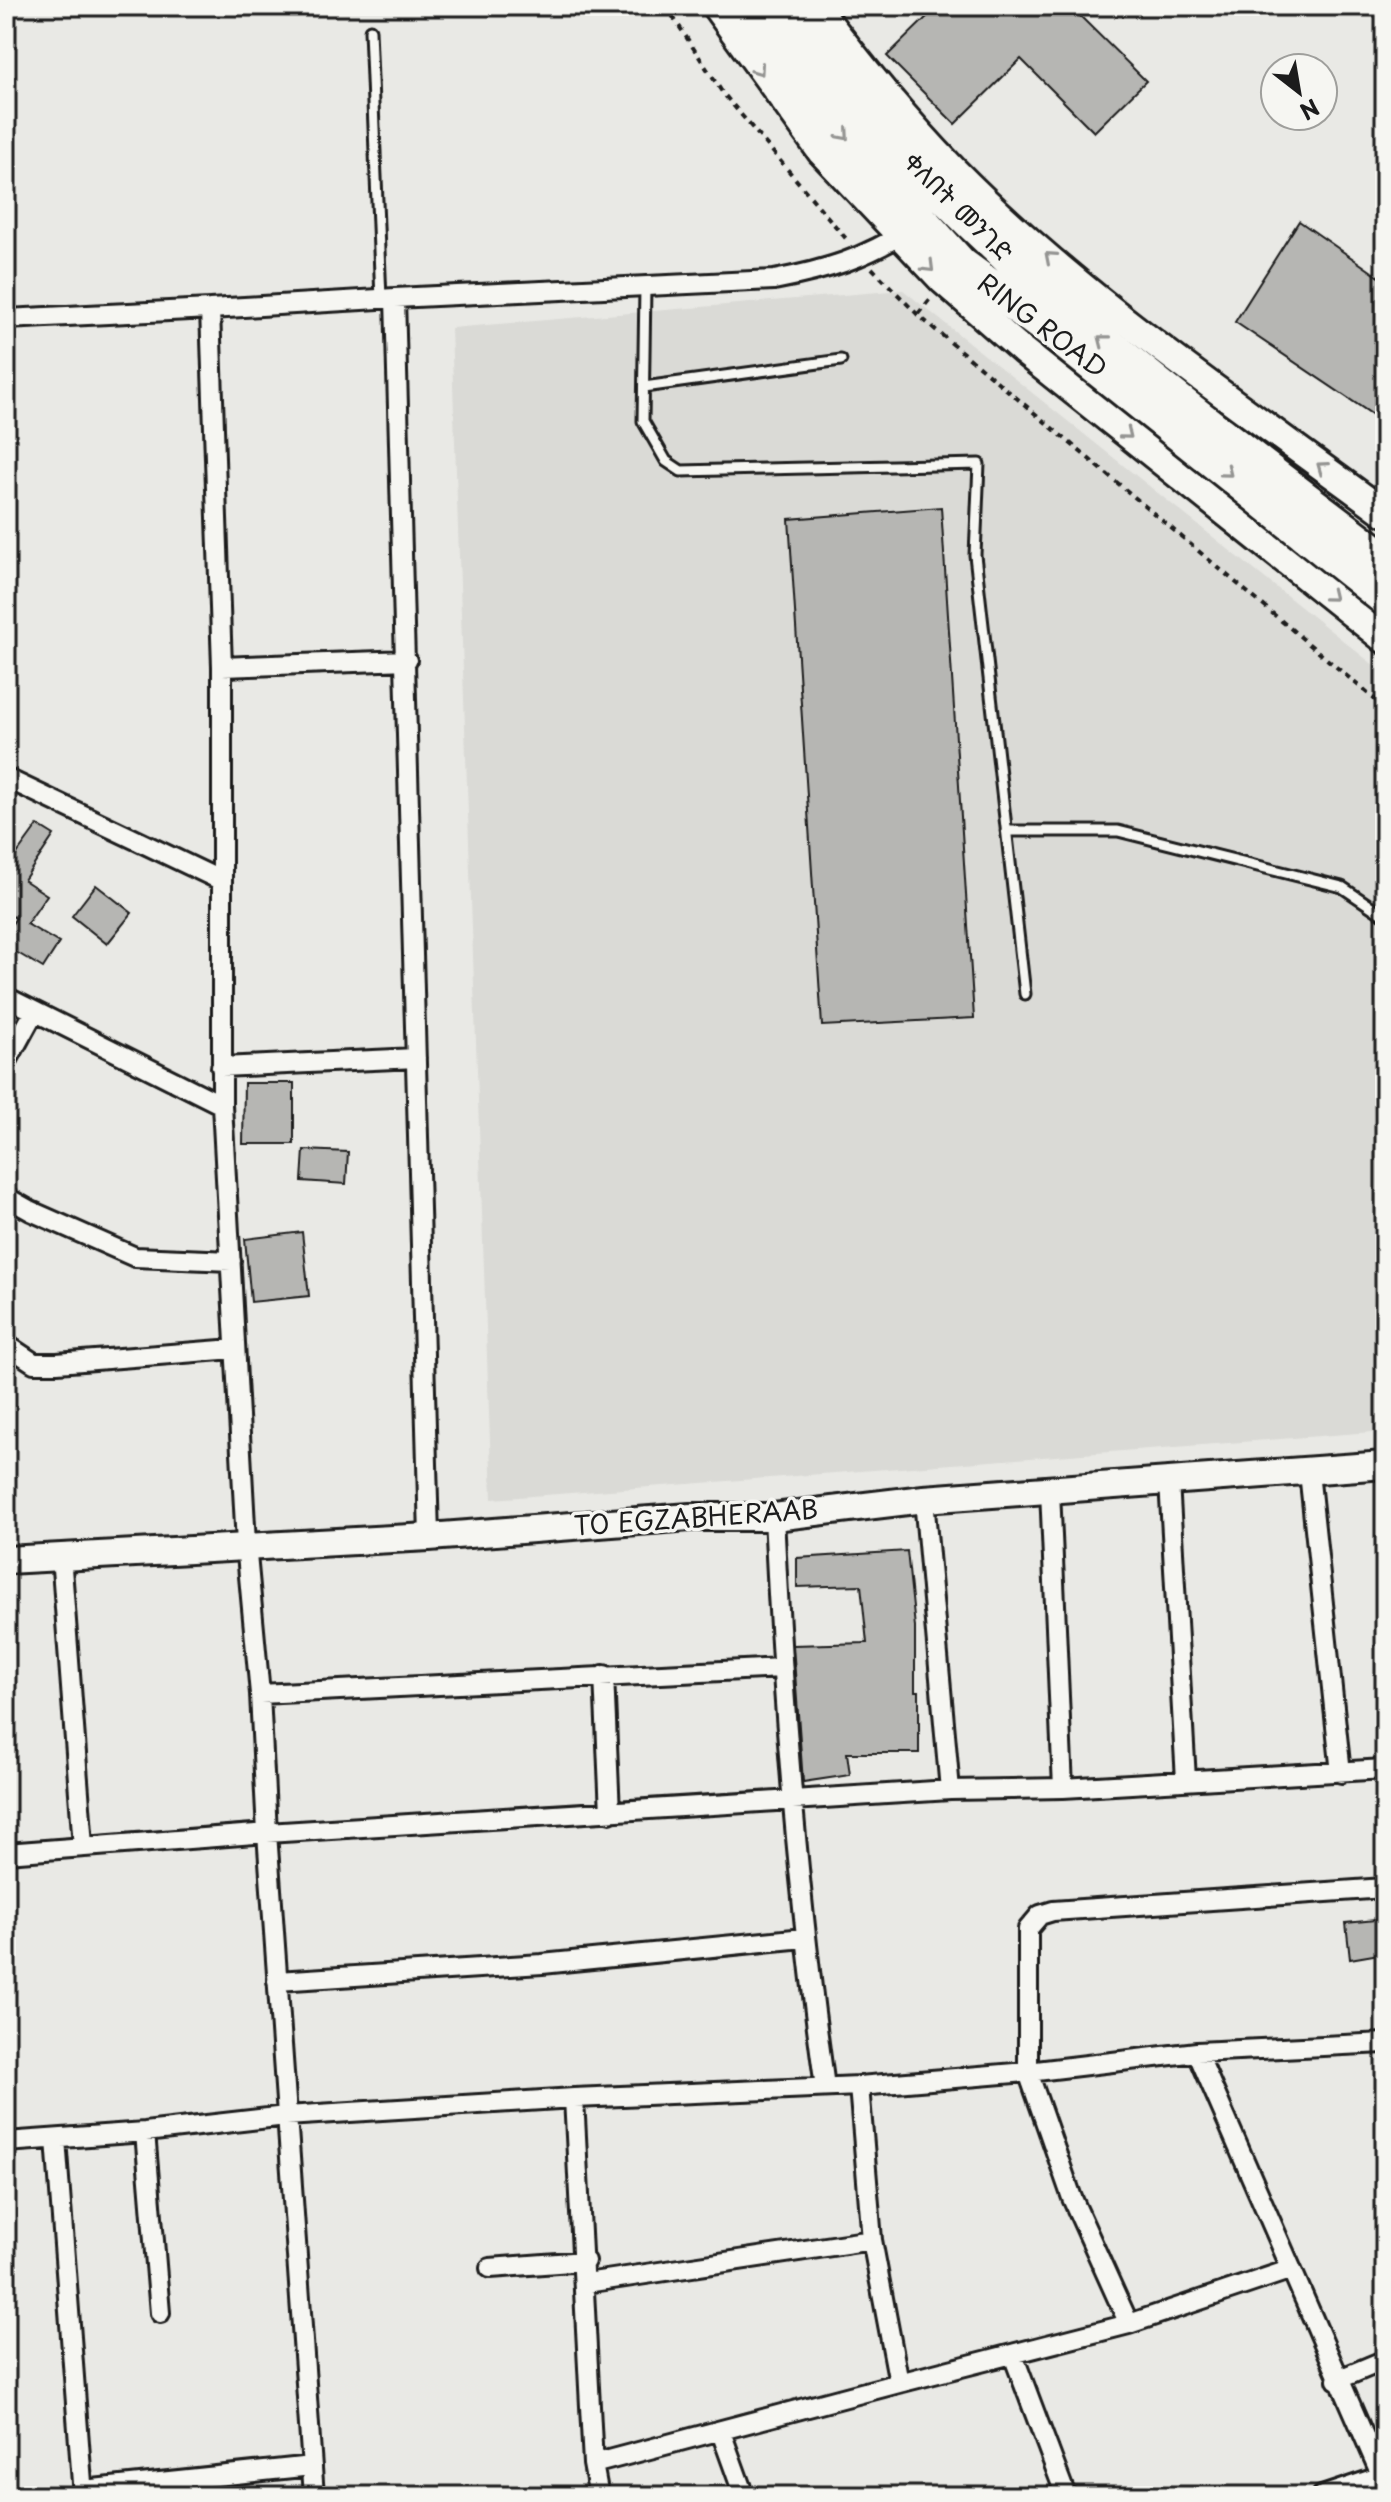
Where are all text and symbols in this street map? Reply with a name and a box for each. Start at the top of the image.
north arrow [1259,52,1339,132]
one-way arrow [749,62,764,76]
text: N [1294,92,1326,129]
one-way arrow [834,126,849,141]
street label: ቀለበት መንገድ [895,142,1023,270]
one-way arrow [1044,253,1059,267]
one-way arrow [920,257,934,272]
street label: RING ROAD [970,263,1116,387]
one-way arrow [1097,335,1112,349]
one-way arrow [1118,425,1133,439]
one-way arrow [1218,462,1232,477]
one-way arrow [1317,462,1331,477]
one-way arrow [1321,587,1336,601]
street label: TO EGZABHERAAB [572,1489,819,1544]

